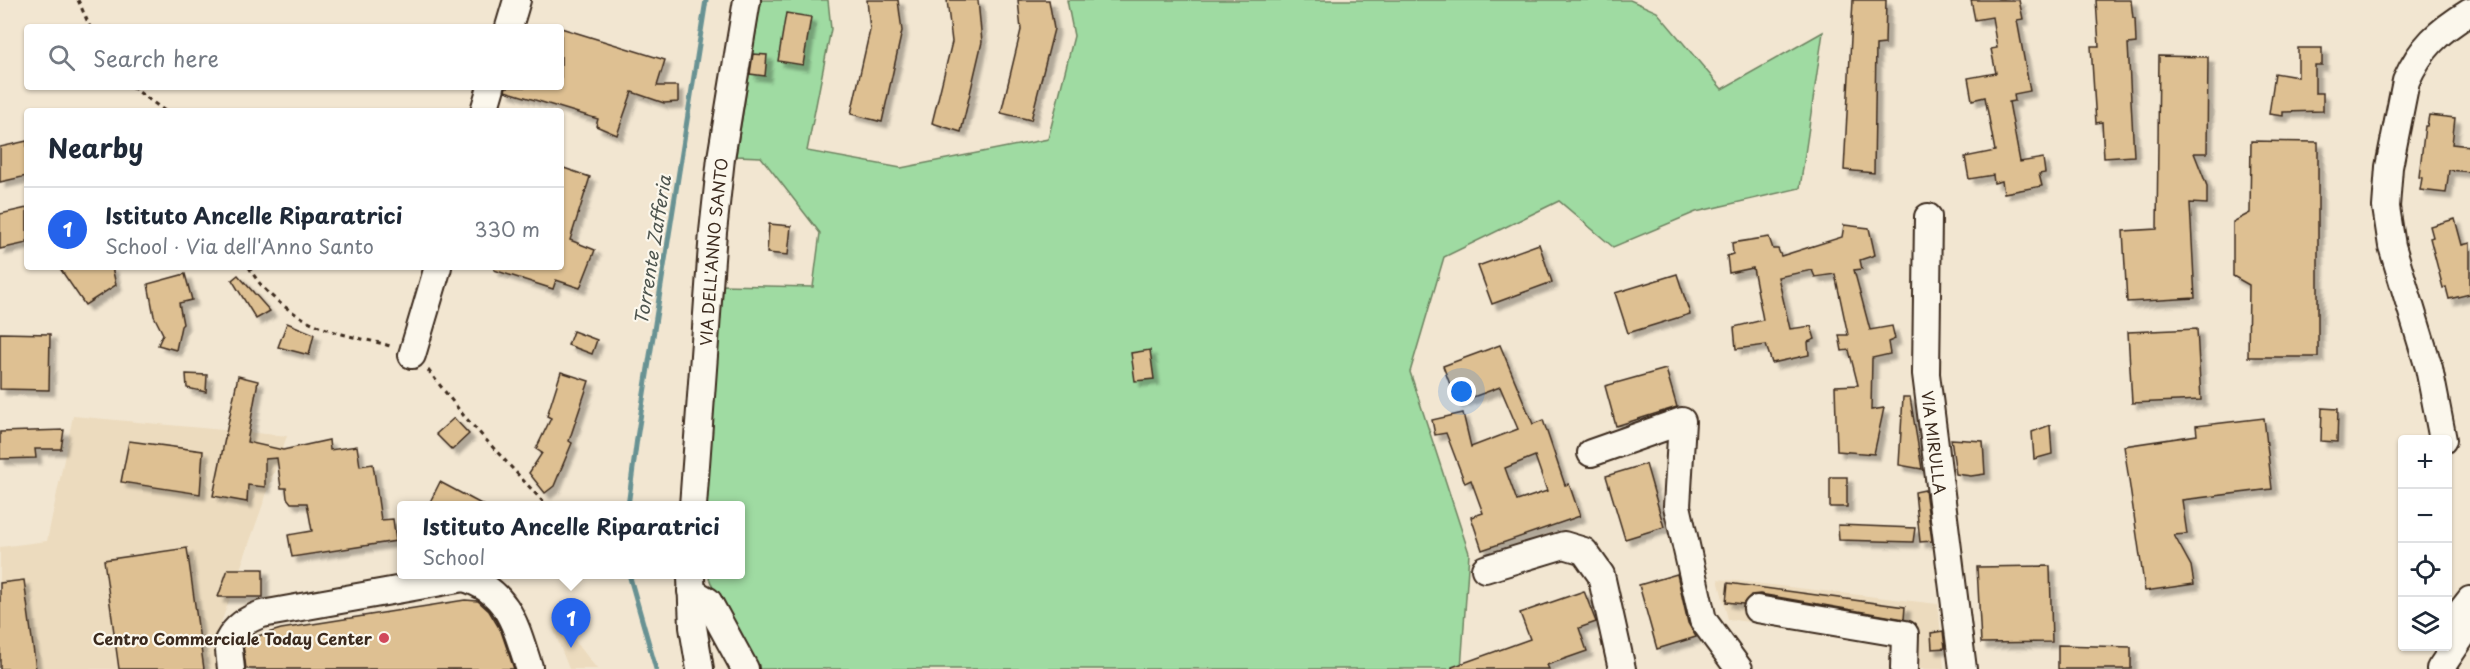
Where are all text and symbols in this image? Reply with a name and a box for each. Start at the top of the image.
search box [24,24,564,90]
icon: search [45,41,78,74]
text: Search here [93,41,219,74]
text: Nearby [48,128,143,167]
street label: VIA DELL'ANNO SANTO [693,157,733,347]
water label: Torrente Zafferia [627,172,677,327]
text: Istituto Ancelle Riparatrici [105,198,403,231]
text: 1 [63,214,72,244]
text: 330 m [474,214,540,244]
text: School · Via dell'Anno Santo [105,231,374,261]
your location [1447,377,1476,406]
street label: VIA MIRULLA [1916,389,1953,496]
map controls [2398,435,2452,651]
button: + [2398,435,2452,489]
button: − [2398,489,2452,543]
popup [397,501,745,579]
text: Istituto Ancelle Riparatrici [422,509,720,542]
text: School [422,542,485,572]
button: locate [2398,543,2452,597]
button: layers [2398,597,2452,651]
pin: 1 [552,598,590,648]
place label: Centro Commerciale Today Center [93,626,373,650]
marker: Centro Commerciale Today Center [377,631,391,645]

